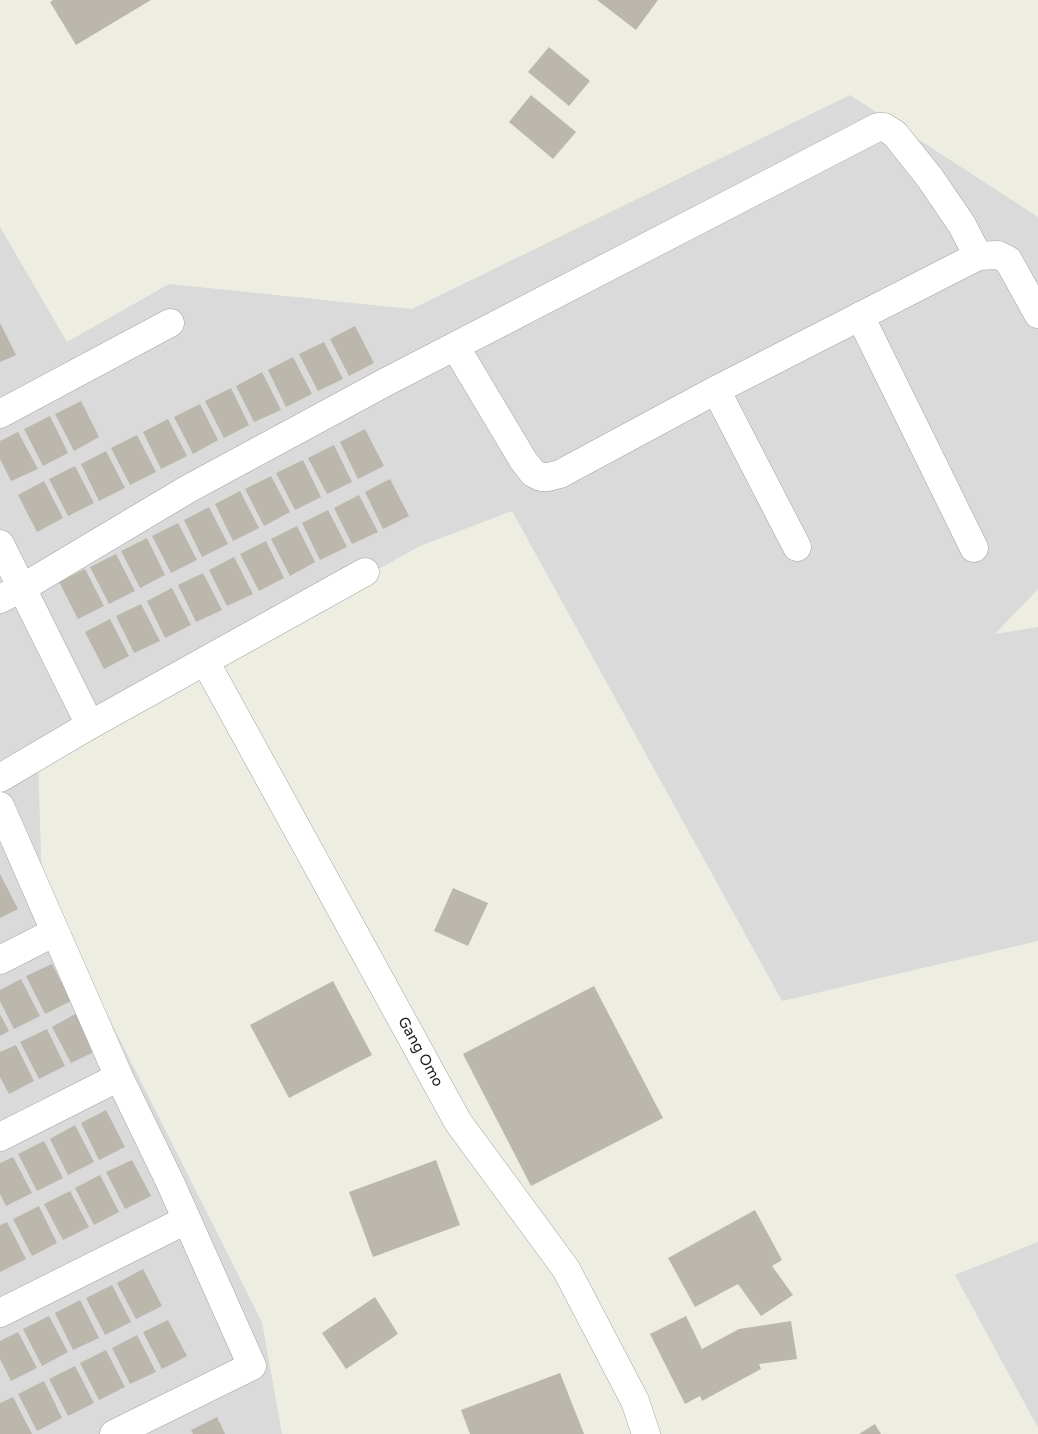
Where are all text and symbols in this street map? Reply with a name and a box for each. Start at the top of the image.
street label: Gang Omo [393,1014,447,1090]

